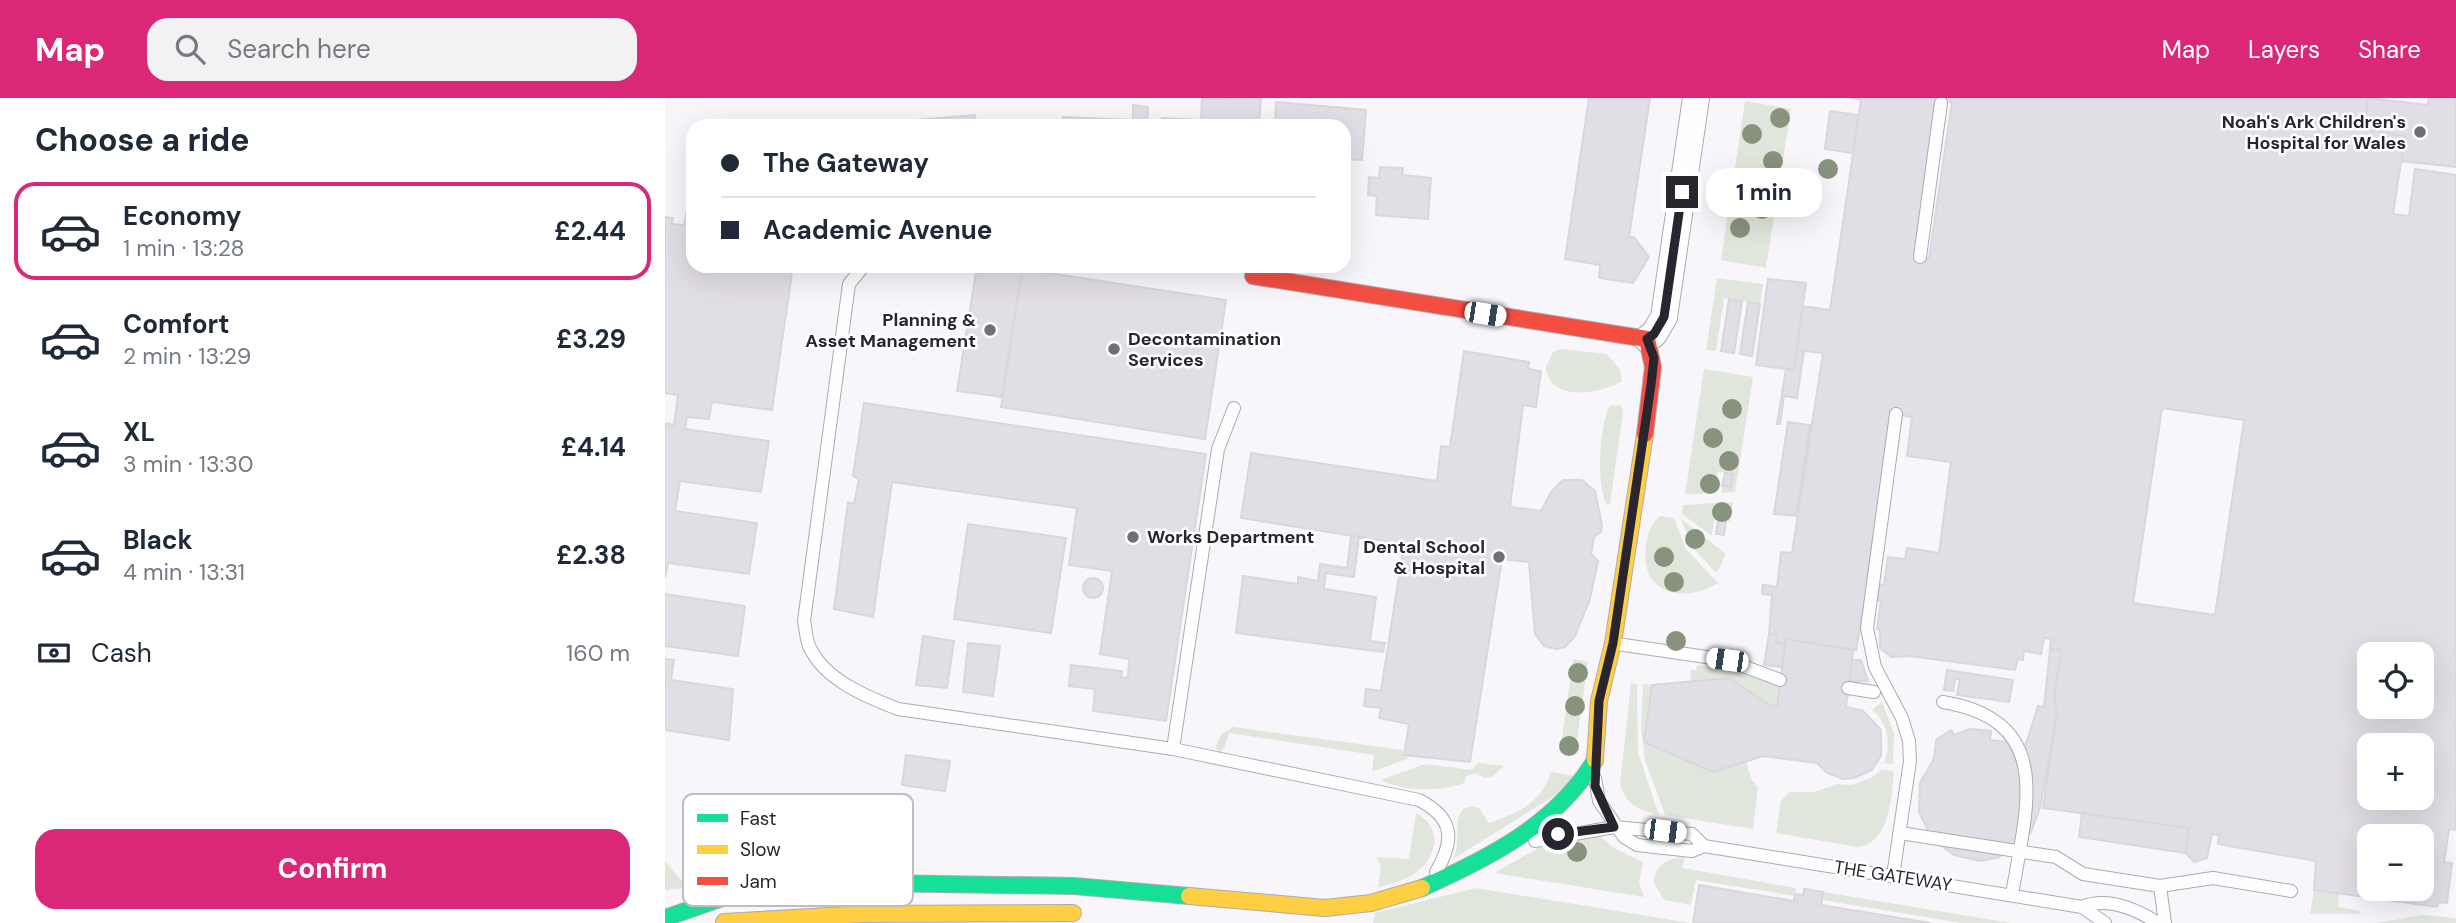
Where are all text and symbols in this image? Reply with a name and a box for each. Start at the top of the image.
search box [147,18,637,81]
text: Map [35,28,105,71]
icon: search [171,30,209,68]
text: Search here [227,32,371,66]
text: Map [2162,34,2210,65]
text: Layers [2248,34,2320,65]
text: Share [2358,34,2421,65]
place label: Noah's Ark Children's Hospital for Wales [2222,110,2406,155]
text: Choose a ride [35,119,250,161]
marker: Noah's Ark Children's Hospital for Wales [2412,124,2428,140]
text: The Gateway [763,146,929,180]
callout: 1 min [1707,168,1822,217]
route end [1666,176,1698,208]
text: 1 min [1736,177,1792,207]
text: Economy [123,199,241,233]
icon: car [39,200,102,263]
text: Academic Avenue [763,213,992,247]
text: £2.44 [554,214,626,248]
text: 1 min · 13:28 [123,233,245,263]
car [1463,300,1508,328]
text: Comfort [123,307,229,341]
icon: car [39,308,102,371]
place label: Planning & Asset Management [805,308,976,353]
text: £3.29 [556,322,626,356]
marker: Planning & Asset Management [982,322,998,338]
place label: Decontamination Services [1128,327,1281,372]
text: 2 min · 13:29 [123,341,251,371]
marker: Decontamination Services [1106,341,1122,357]
text: XL [123,415,155,449]
icon: car [39,416,102,479]
text: £4.14 [561,430,626,464]
text: 3 min · 13:30 [123,449,253,479]
text: Black [123,523,193,557]
icon: car [39,524,102,587]
place label: Works Department [1147,525,1314,549]
marker: Works Department [1125,529,1141,545]
place label: Dental School & Hospital [1363,535,1485,580]
text: £2.38 [556,538,626,572]
marker: Dental School & Hospital [1491,549,1507,565]
text: 4 min · 13:31 [123,557,245,587]
icon: cash [35,634,73,672]
text: Cash [91,636,152,670]
text: 160 m [566,638,630,668]
map controls [2357,642,2434,901]
button: locate [2357,642,2434,719]
car [1705,647,1750,673]
button: + [2357,733,2434,810]
legend [683,794,913,906]
text: Fast [740,806,776,831]
route start [1542,818,1574,850]
car [1643,818,1688,844]
button: − [2357,824,2434,901]
button: Confirm [35,829,630,909]
text: Slow [740,837,781,862]
street label: THE GATEWAY [1832,855,1954,897]
text: Jam [740,869,777,894]

